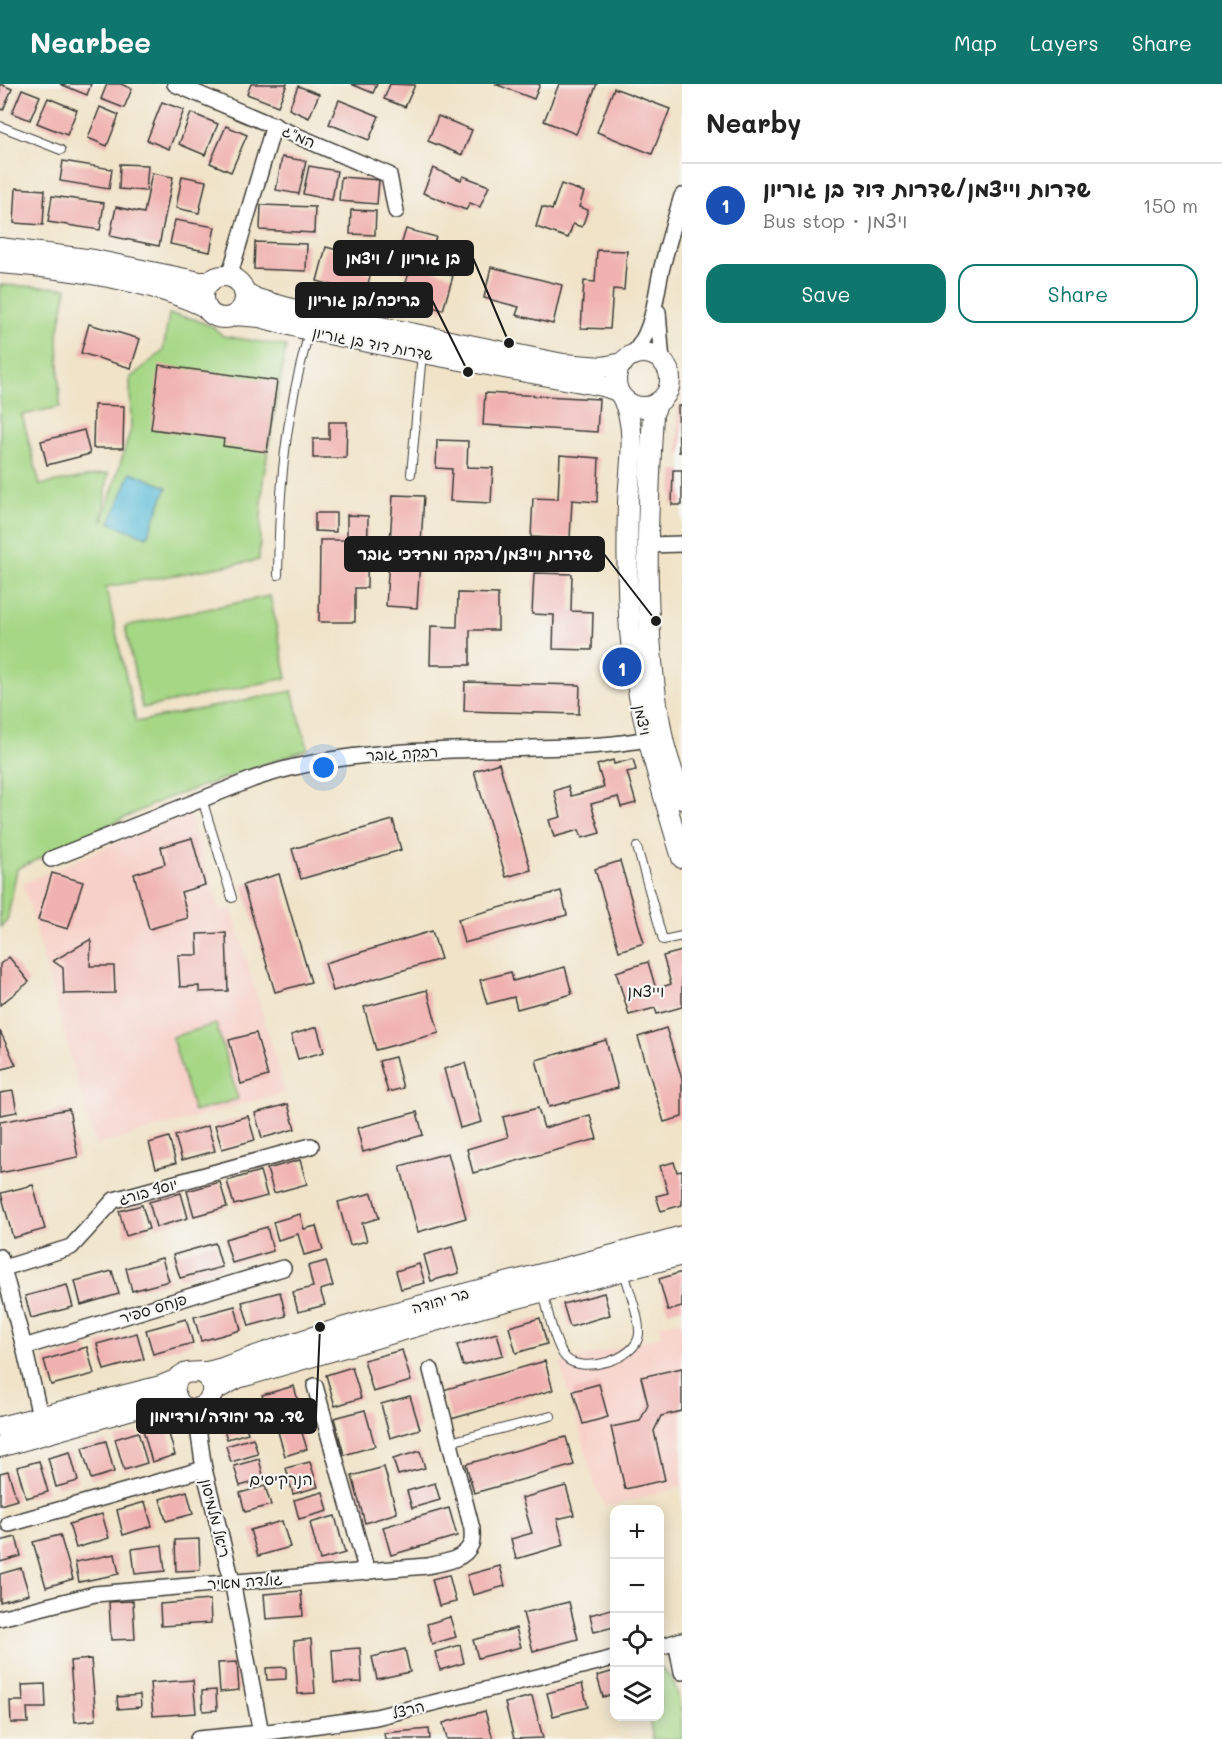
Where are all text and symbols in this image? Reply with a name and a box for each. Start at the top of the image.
text: Nearbee [30,24,151,60]
text: Map [954,29,997,56]
text: Layers [1030,29,1099,56]
text: Share [1132,29,1192,56]
text: Nearby [706,106,801,140]
street label: המ"ג [279,120,319,152]
text: שדרות וייצמן/שדרות דוד בן גוריון [763,174,1091,203]
text: 1 [721,192,730,218]
text: 150 m [1143,192,1198,218]
text: Bus stop · ויצמן [763,207,908,233]
callout: בן גוריון / ויצמן [334,241,473,275]
text: בן גוריון / ויצמן [346,247,460,269]
button: Save [706,264,946,323]
button: Share [958,264,1198,323]
callout: בריכה/בן גוריון [296,283,432,317]
text: בריכה/בן גוריון [308,289,420,310]
street label: שדרות דוד בן גוריון [311,322,435,364]
callout: שדרות וייצמן/רבקה ומרדכי גובר [345,537,604,571]
text: שדרות וייצמן/רבקה ומרדכי גובר [357,543,593,565]
pin: 1 [602,644,642,690]
street label: ויצמן [630,703,656,737]
street label: רבקה גובר [365,741,439,765]
your location [309,753,338,782]
district label: וייצמן [628,980,664,1002]
street label: יוסף בורג [116,1173,180,1209]
street label: בר יהודה [409,1282,471,1318]
street label: פנחס ספיר [117,1288,189,1328]
callout: שד. בר יהודה/ורדימון [137,1399,316,1433]
text: שד. בר יהודה/ורדימון [150,1405,305,1427]
district label: הנרקיסים [249,1468,313,1490]
street label: ריאל מלמיסון [197,1476,235,1560]
map controls [610,1505,664,1721]
button: + [610,1505,664,1559]
button: − [610,1559,664,1613]
street label: גולדה מאיר [207,1568,283,1594]
button: locate [610,1613,664,1667]
button: layers [610,1667,664,1721]
street label: הרצל [390,1695,426,1723]

